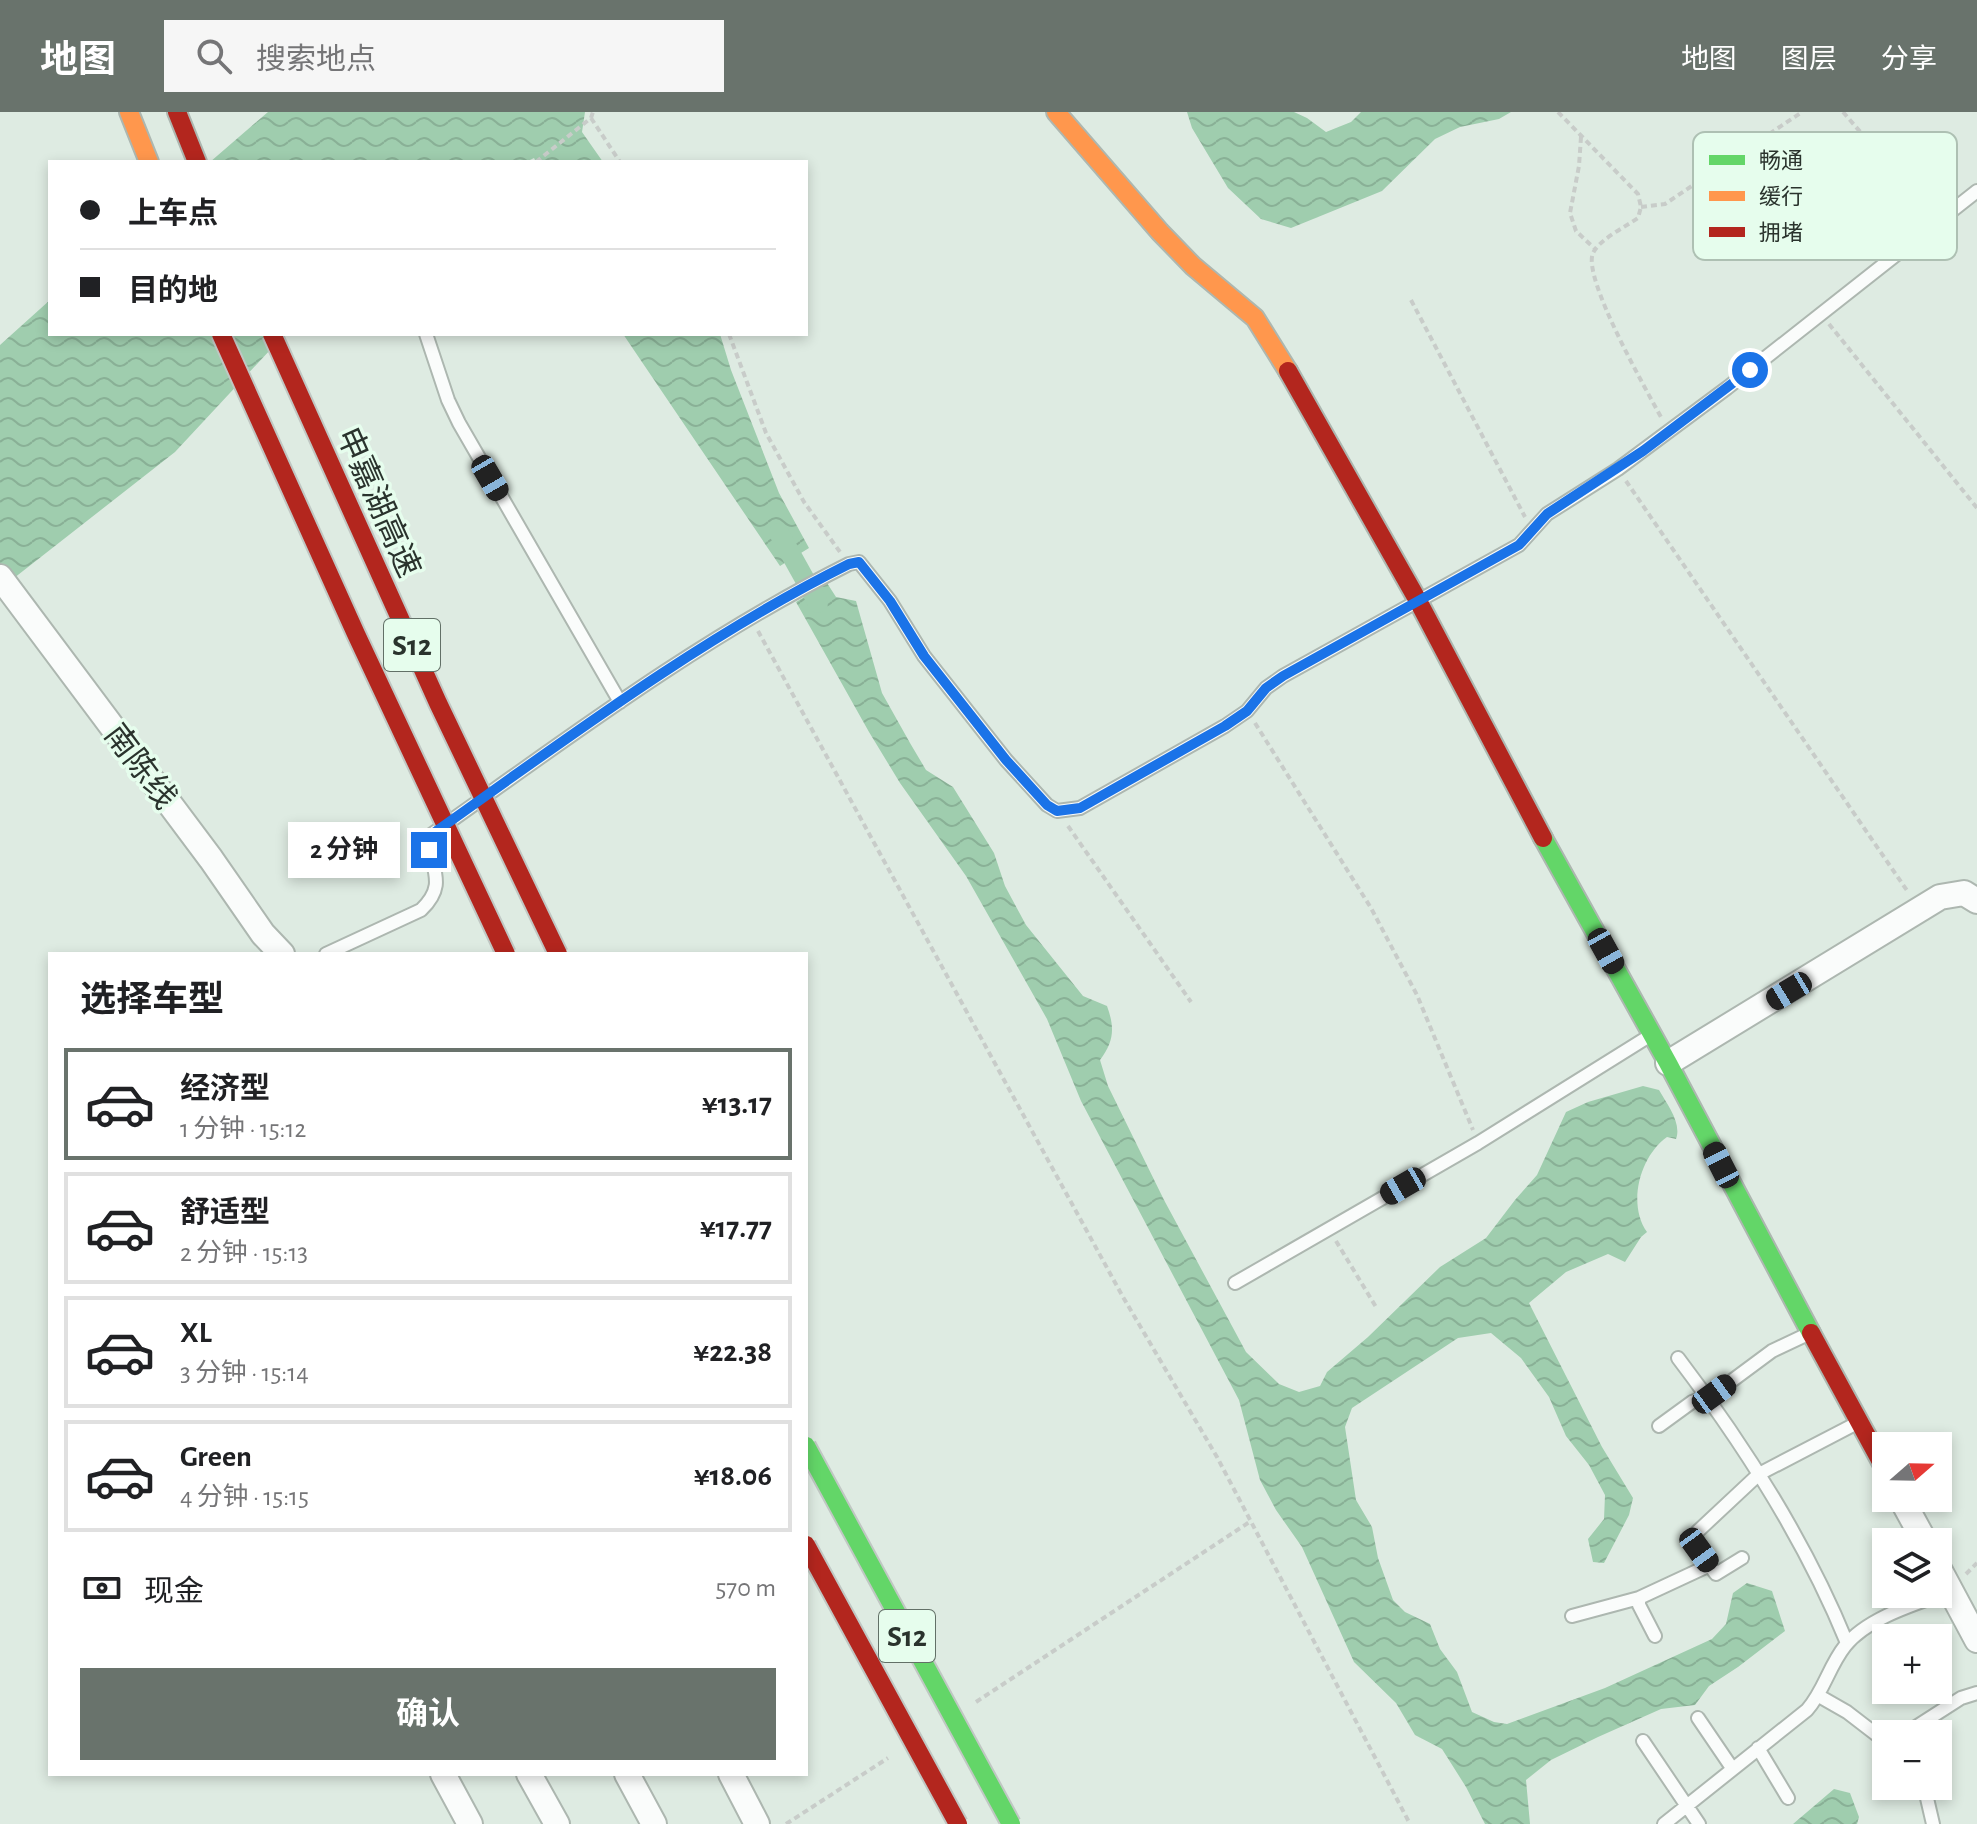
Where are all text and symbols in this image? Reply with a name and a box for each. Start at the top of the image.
search box [164,20,724,92]
icon: search [192,34,236,78]
text: 地图 [40,42,116,80]
text: 搜索地点 [256,45,376,75]
text: 地图 [1681,46,1737,74]
text: 图层 [1781,46,1837,74]
text: 分享 [1881,46,1937,74]
legend [1693,132,1957,260]
text: 畅通 [1759,149,1803,172]
text: 缓行 [1759,185,1803,208]
text: 上车点 [128,199,218,229]
text: 拥堵 [1759,221,1803,244]
text: 目的地 [128,276,218,306]
route start [1732,352,1768,388]
street label: 申嘉湖高速 [331,422,427,582]
car [468,451,512,505]
road number: S12 [384,619,440,671]
street label: 南陈线 [99,717,183,815]
callout: 2 分钟 [289,822,401,878]
route end [411,832,447,868]
text: 2 分钟 [310,837,378,863]
car [1584,924,1628,978]
car [1762,968,1816,1014]
text: 选择车型 [80,982,224,1018]
icon: car [84,1068,156,1140]
text: 经济型 [180,1074,270,1104]
text: ¥13.17 [702,1089,772,1119]
text: 1 分钟 · 15:12 [180,1116,306,1142]
car [1699,1138,1743,1192]
car [1376,1164,1430,1208]
icon: car [84,1192,156,1264]
text: 舒适型 [180,1198,270,1228]
text: ¥17.77 [700,1213,772,1243]
text: 2 分钟 · 15:13 [180,1240,308,1266]
icon: car [84,1316,156,1388]
text: XL [180,1318,212,1348]
text: ¥22.38 [693,1337,772,1367]
text: 3 分钟 · 15:14 [180,1360,309,1386]
car [1688,1370,1740,1418]
north arrow [1872,1432,1952,1512]
map controls [1872,1432,1952,1800]
icon: car [84,1440,156,1512]
text: Green [180,1442,252,1472]
text: ¥18.06 [694,1461,772,1491]
text: 4 分钟 · 15:15 [180,1484,309,1510]
car [1675,1524,1723,1576]
button: layers [1872,1528,1952,1608]
icon: cash [80,1566,124,1610]
text: 570 m [715,1575,776,1601]
text: 现金 [144,1577,204,1607]
road number: S12 [879,1610,935,1662]
button: + [1872,1624,1952,1704]
button: 确认 [80,1668,776,1760]
button: − [1872,1720,1952,1800]

